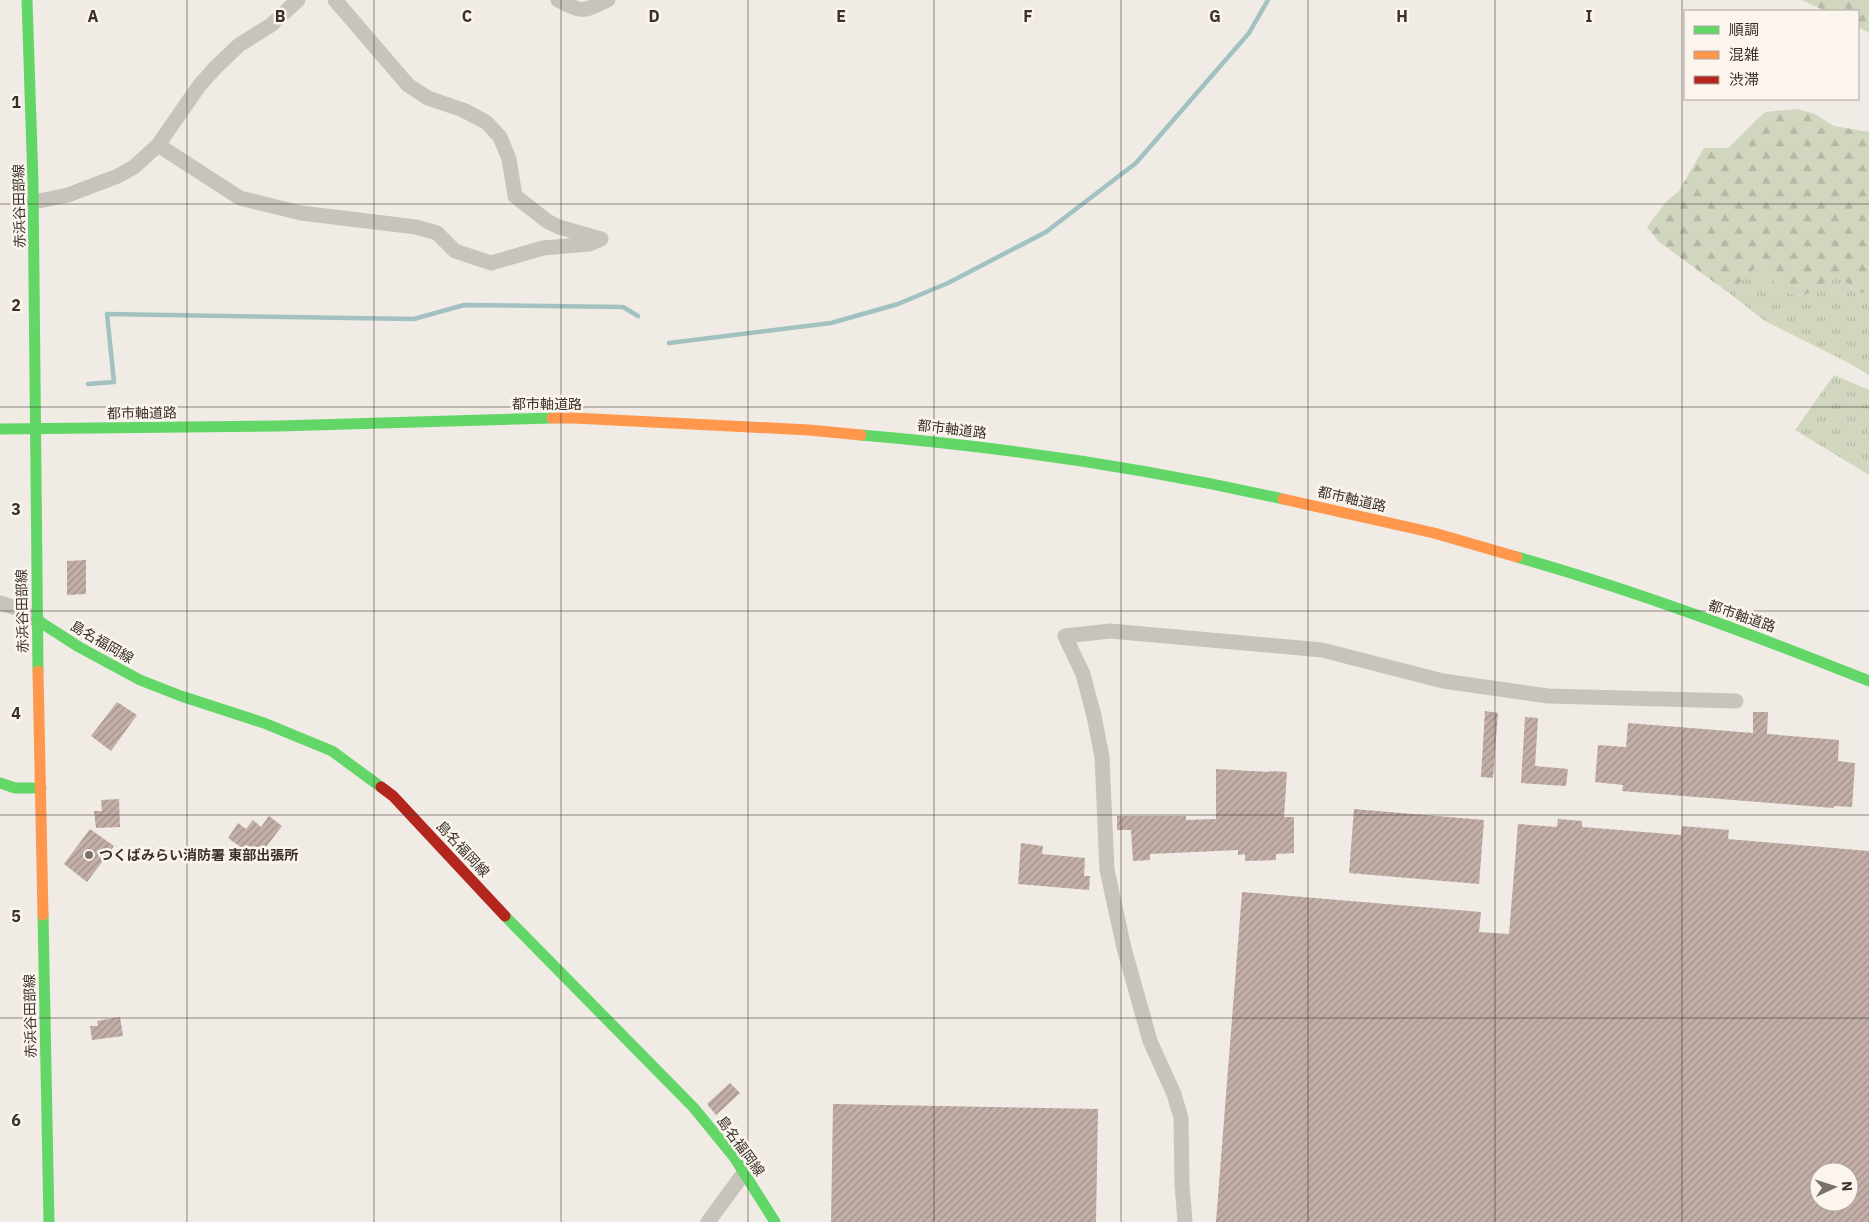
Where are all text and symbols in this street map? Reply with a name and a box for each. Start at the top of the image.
text: A [88,6,99,26]
text: B [275,6,286,26]
text: C [462,6,472,26]
text: D [648,6,660,26]
text: E [836,6,846,26]
text: F [1023,6,1033,26]
text: G [1209,6,1221,26]
text: H [1396,6,1408,26]
text: I [1586,6,1593,26]
legend [1684,10,1859,100]
text: 順調 [1729,20,1759,39]
text: 混雑 [1729,45,1759,64]
text: 渋滞 [1729,70,1759,89]
text: 1 [11,92,21,112]
street label: 赤浜谷田部線 [9,164,29,248]
text: 2 [11,295,21,315]
street label: 都市軸道路 [512,395,582,413]
street label: 都市軸道路 [107,403,177,423]
street label: 都市軸道路 [916,416,988,442]
street label: 都市軸道路 [1316,482,1388,516]
text: 3 [11,499,21,519]
street label: 赤浜谷田部線 [12,569,32,653]
street label: 都市軸道路 [1706,596,1778,636]
street label: 島名福岡線 [67,617,137,667]
text: 4 [11,703,21,723]
street label: 島名福岡線 [433,817,493,881]
place label: つくばみらい消防署 東部出張所 [99,846,298,864]
marker: つくばみらい消防署 東部出張所 [83,849,95,861]
text: 5 [11,906,21,926]
street label: 赤浜谷田部線 [20,974,40,1058]
text: 6 [11,1110,21,1130]
street label: 島名福岡線 [713,1112,769,1180]
north arrow [1809,1162,1859,1212]
text: N [1838,1180,1856,1192]

